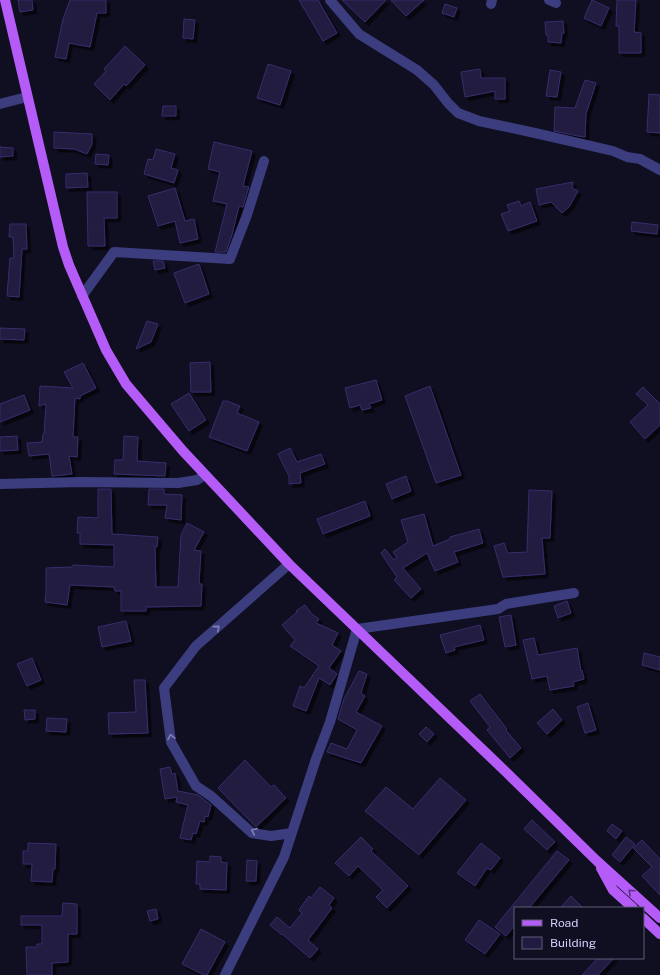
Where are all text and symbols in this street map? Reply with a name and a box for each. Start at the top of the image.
one-way arrow [212,625,220,633]
one-way arrow [167,734,175,740]
one-way arrow [251,828,258,836]
one-way arrow [629,890,636,897]
legend [514,907,644,959]
text: Road [550,916,578,930]
text: Building [550,936,596,950]

